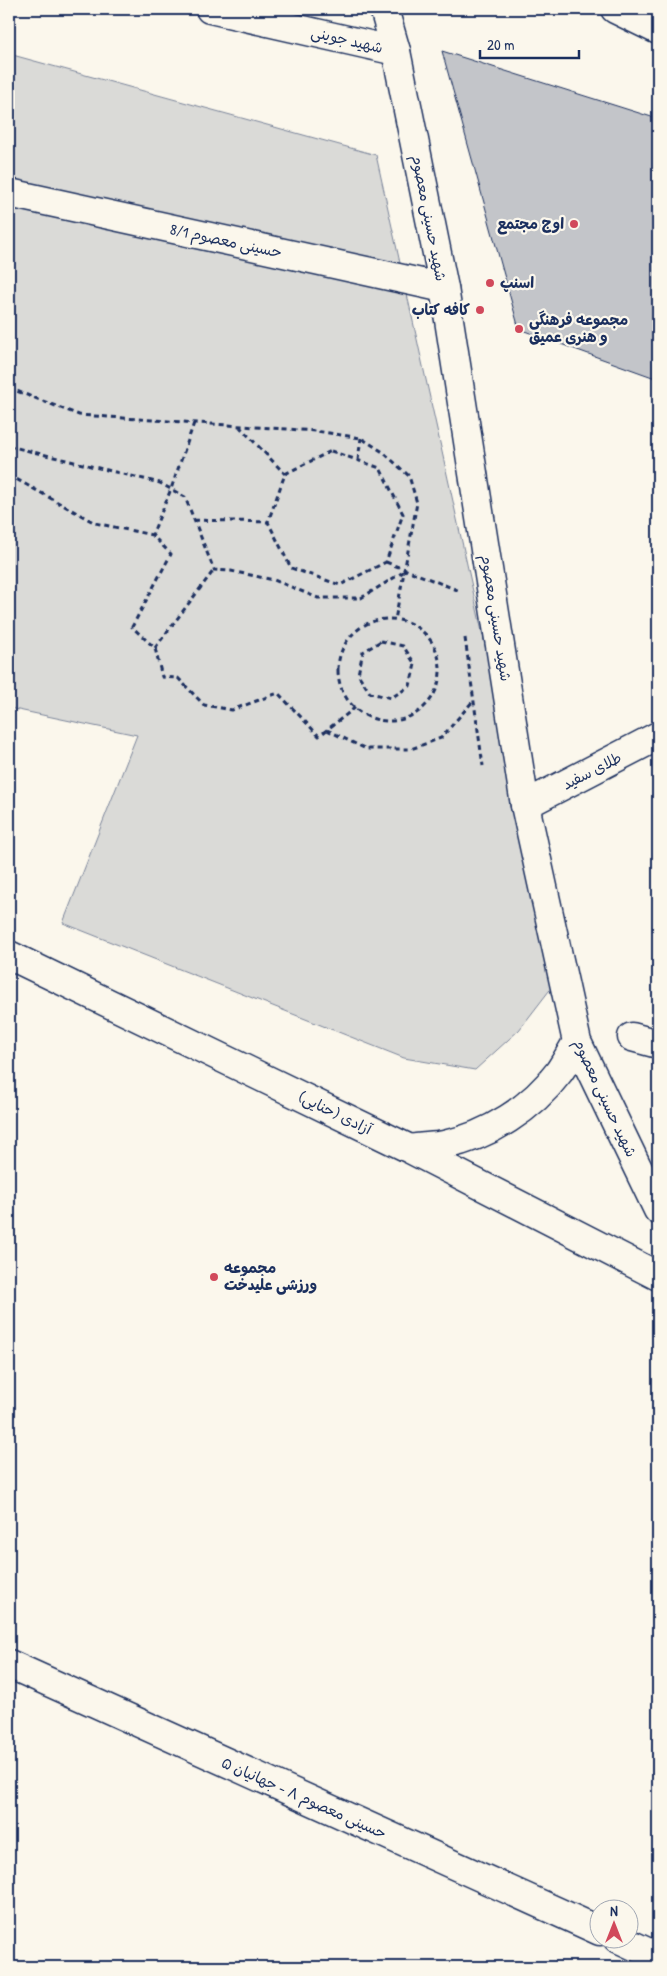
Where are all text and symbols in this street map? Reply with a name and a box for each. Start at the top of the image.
street label: شهید جوینی [309,21,385,58]
scale bar [480,28,578,60]
text: 20 m [487,34,514,55]
street label: شهید حسینی معصوم [405,153,452,283]
place label: اوج مجتمع [497,213,564,235]
street label: حسینی معصوم 8/1 [168,218,284,265]
marker: اوج مجتمع [568,218,580,230]
place label: اسنپ [500,272,534,293]
marker: اسنپ [484,277,496,289]
place label: کافه کتاب [412,299,470,320]
marker: کافه کتاب [474,304,486,316]
place label: مجموعه فرهنگی و هنری عمیق [529,309,628,347]
marker: مجموعه فرهنگی و هنری عمیق [513,323,525,335]
street label: شهید حسینی معصوم [474,553,517,683]
street label: طلای سفید [559,747,625,794]
street label: شهید حسینی معصوم [567,1035,642,1161]
street label: آزادی (حنایی) [295,1086,377,1140]
place label: مجموعه ورزشی علیدخت [224,1257,317,1295]
marker: مجموعه ورزشی علیدخت [208,1271,220,1283]
street label: حسینی معصوم ۸ - جهانیان ۵ [217,1752,390,1845]
north arrow [590,1898,640,1948]
text: N [610,1901,618,1920]

